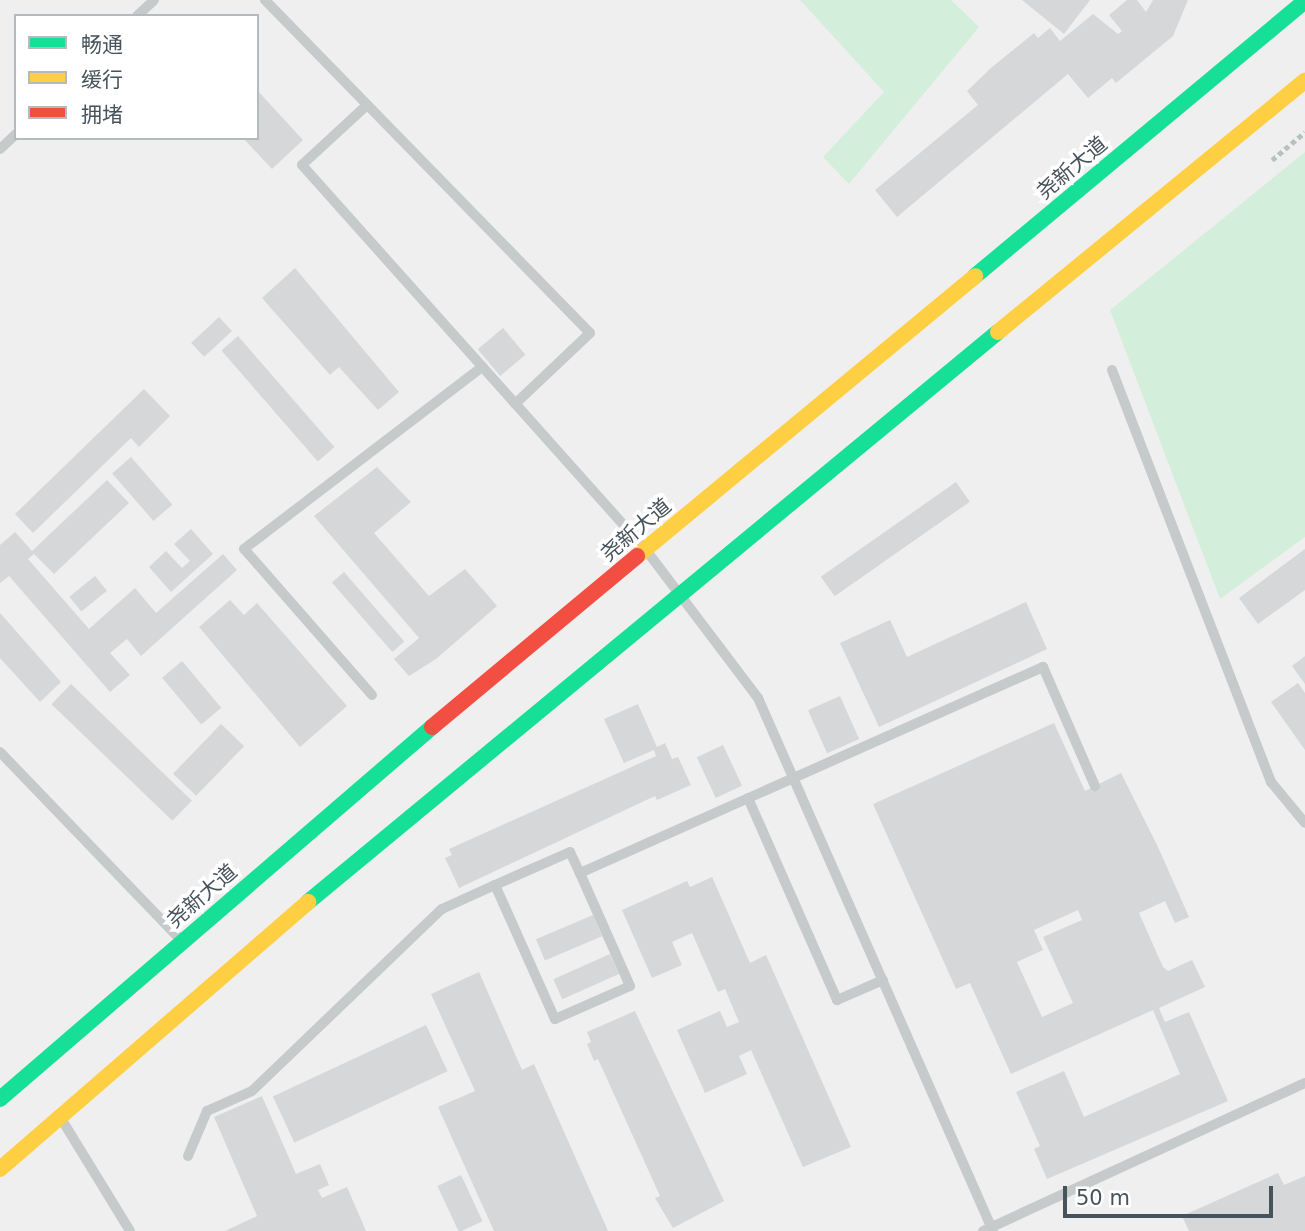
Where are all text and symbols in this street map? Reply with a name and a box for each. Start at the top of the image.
legend [14,14,259,140]
text: 畅通 [81,33,123,57]
text: 缓行 [81,68,123,92]
text: 拥堵 [81,103,123,127]
street label: 尧新大道 [1032,131,1112,205]
street label: 尧新大道 [596,493,676,567]
street label: 尧新大道 [162,859,242,933]
scale bar [1067,1172,1277,1216]
text: 50 m [1076,1186,1130,1210]

